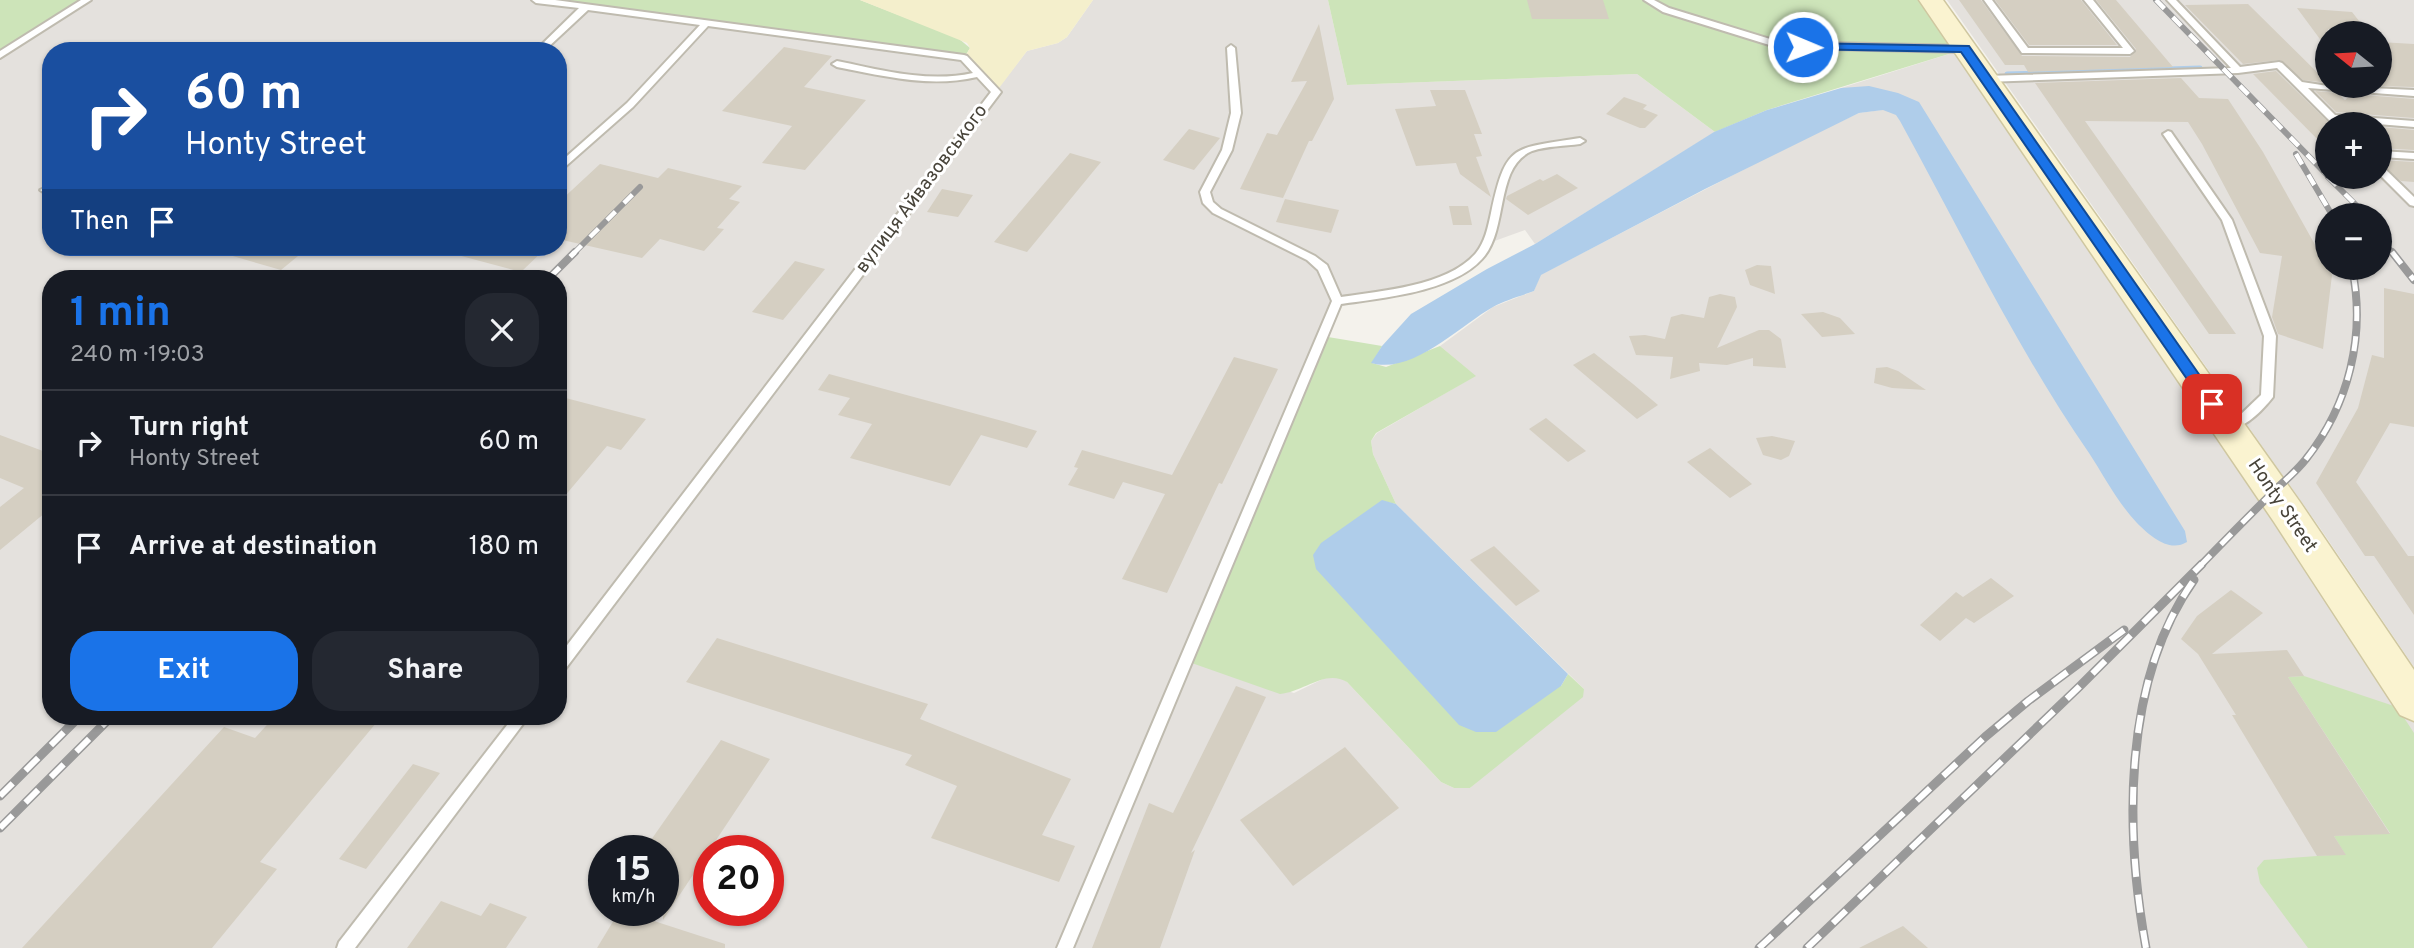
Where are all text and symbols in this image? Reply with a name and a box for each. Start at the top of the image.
position arrow [1766,10,1840,84]
north arrow [2315,21,2392,98]
map controls [2315,21,2392,280]
text: 60 m [185,65,303,127]
icon: right [70,70,161,161]
street label: вулиця Айвазовського [851,100,993,278]
button: + [2315,112,2392,189]
text: Honty Street [185,126,367,166]
icon: arrive [143,203,181,241]
button: − [2315,203,2392,280]
text: Then [70,206,129,239]
text: 1 min [70,288,171,341]
button: close [465,293,539,367]
text: 240 m · 19:03 [70,341,205,370]
pin [2182,374,2242,434]
icon: arrive [2193,385,2231,423]
text: Turn right [129,412,249,445]
icon: right [70,424,108,462]
text: 60 m [479,426,539,459]
text: Honty Street [129,445,260,474]
street label: Honty Street [2242,455,2322,557]
icon: arrive [70,529,108,567]
text: Arrive at destination [129,531,377,564]
text: 180 m [469,531,539,564]
button: Exit [70,631,298,711]
button: Share [312,631,539,711]
speed limit sign: 20 [693,835,784,926]
text: 15 [616,849,651,893]
text: km/h [612,886,655,909]

